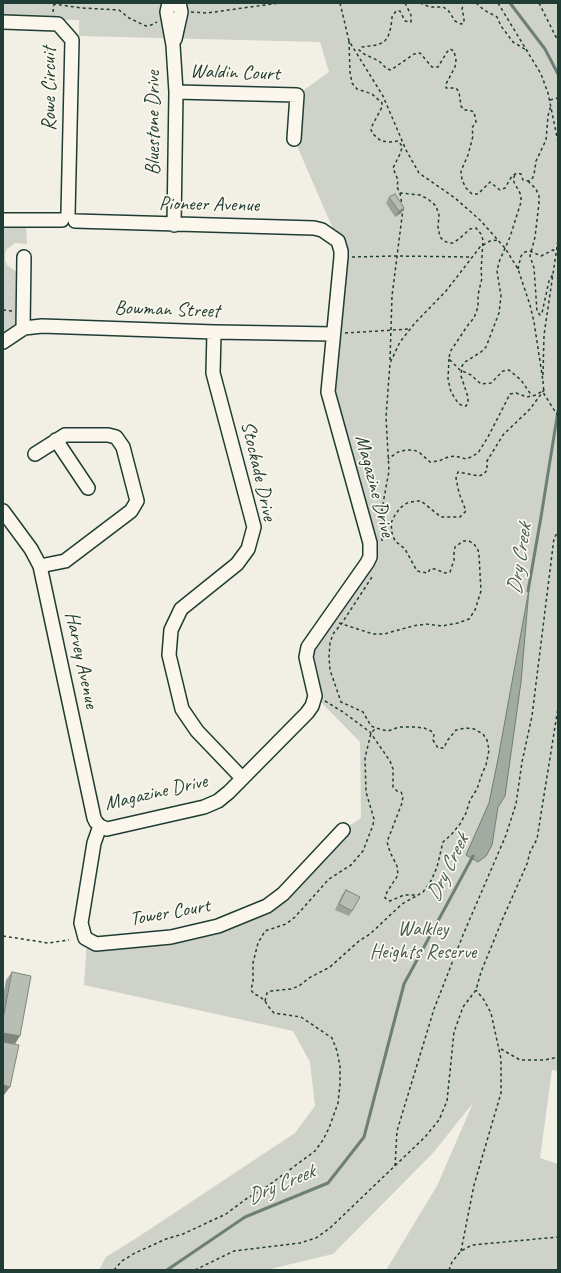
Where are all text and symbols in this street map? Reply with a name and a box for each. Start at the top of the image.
street label: Rowe Circuit [38,47,62,131]
street label: Waldin Court [190,59,280,87]
street label: Bluestone Drive [142,71,166,175]
street label: Pioneer Avenue [159,192,259,218]
street label: Bowman Street [114,296,220,324]
street label: Stockade Drive [235,419,281,523]
street label: Magazine Drive [349,432,399,540]
water label: Dry Creek [502,522,538,596]
street label: Harvey Avenue [59,610,103,710]
street label: Magazine Drive [102,770,210,816]
water label: Dry Creek [421,831,475,905]
street label: Tower Court [128,894,212,932]
park label: Walkley Heights Reserve [370,918,476,965]
water label: Dry Creek [243,1160,319,1210]

